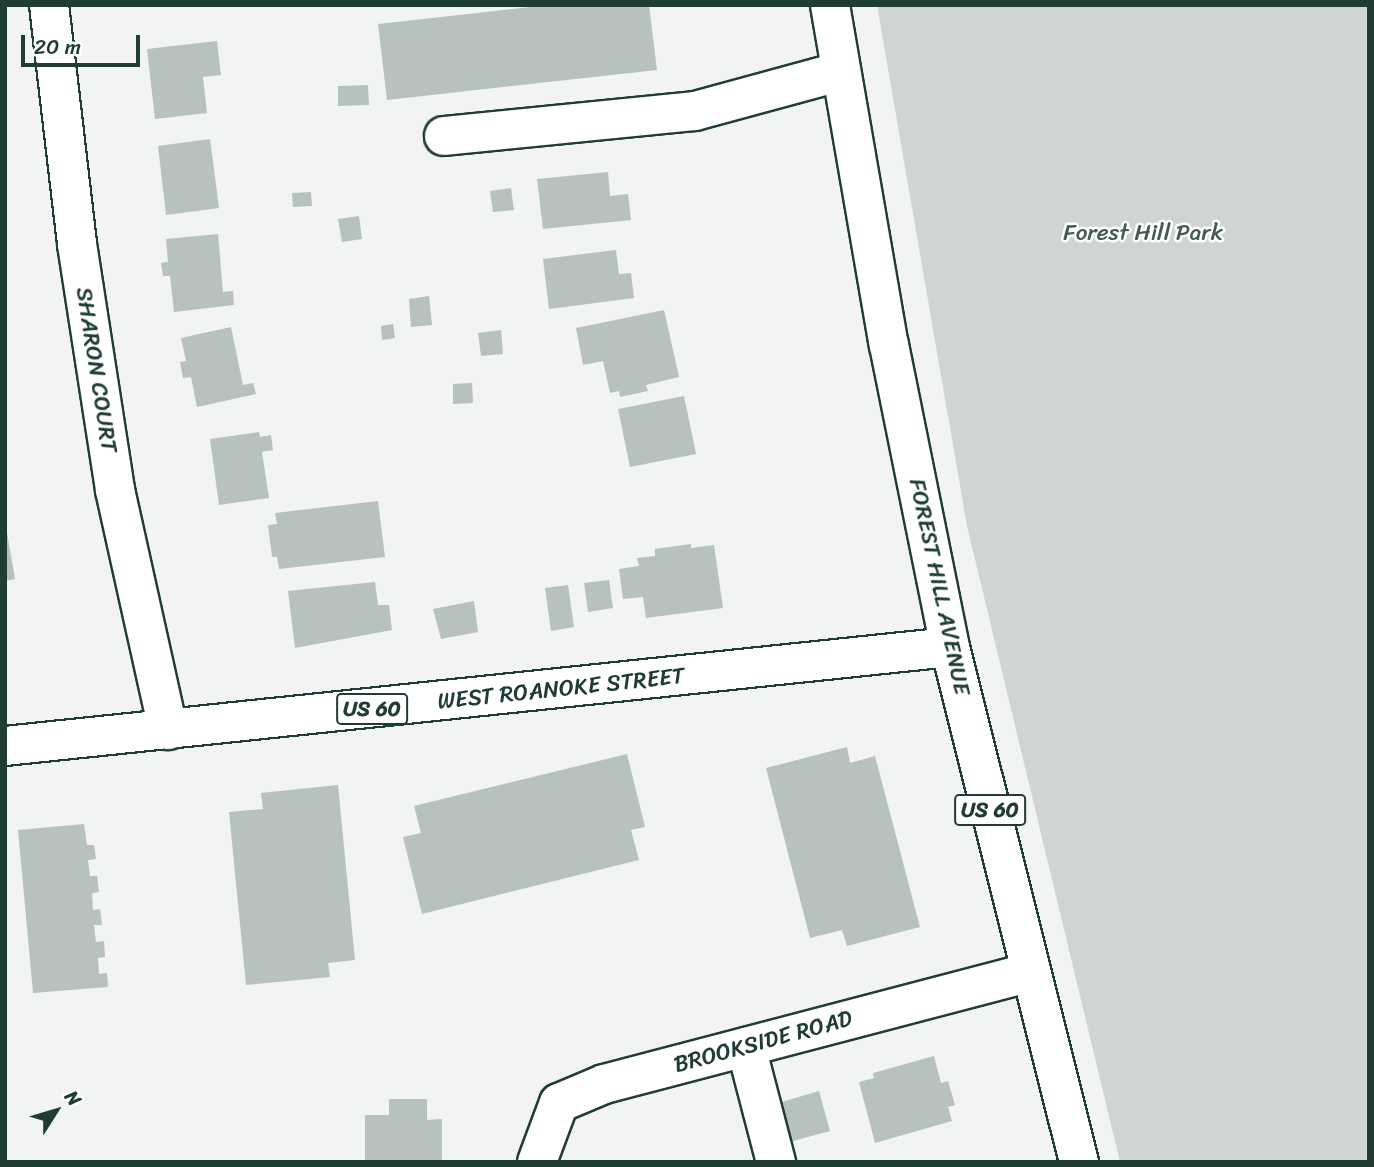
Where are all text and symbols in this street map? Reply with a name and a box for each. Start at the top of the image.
scale bar [24,21,144,65]
text: 20 m [34,28,81,66]
park label: Forest Hill Park [1063,219,1223,247]
street label: SHARON COURT [69,286,123,454]
street label: FOREST HILL AVENUE [902,475,976,699]
street label: WEST ROANOKE STREET [436,662,686,716]
road number: US 60 [335,692,409,726]
road number: US 60 [953,792,1027,828]
street label: BROOKSIDE ROAD [671,1005,855,1079]
north arrow [21,1076,91,1146]
text: N [56,1083,90,1113]

